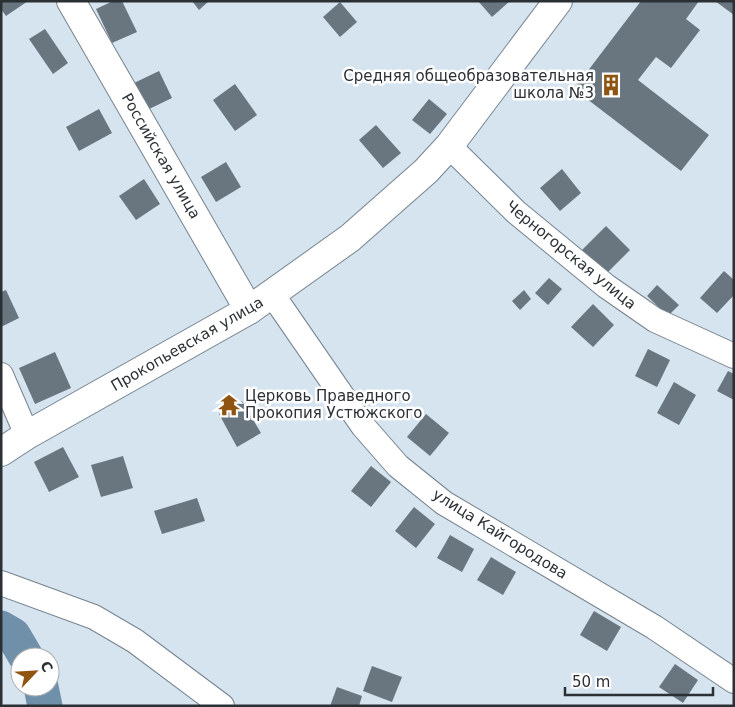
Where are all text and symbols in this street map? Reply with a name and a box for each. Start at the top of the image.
place label: Средняя общеобразовательная школа №3 [343,67,594,102]
building icon: Средняя общеобразовательная школа №3 [598,72,624,98]
street label: Российская улица [118,90,204,222]
street label: Черногорская улица [502,197,640,313]
street label: Прокопьевская улица [108,293,266,395]
place label: Церковь Праведного Прокопия Устюжского [245,387,422,422]
temple icon: Церковь Праведного Прокопия Устюжского [216,392,242,418]
street label: улица Кайгородова [429,485,571,583]
north arrow [10,647,60,697]
text: С [37,658,56,675]
scale bar [565,664,712,696]
text: 50 m [572,673,610,691]

